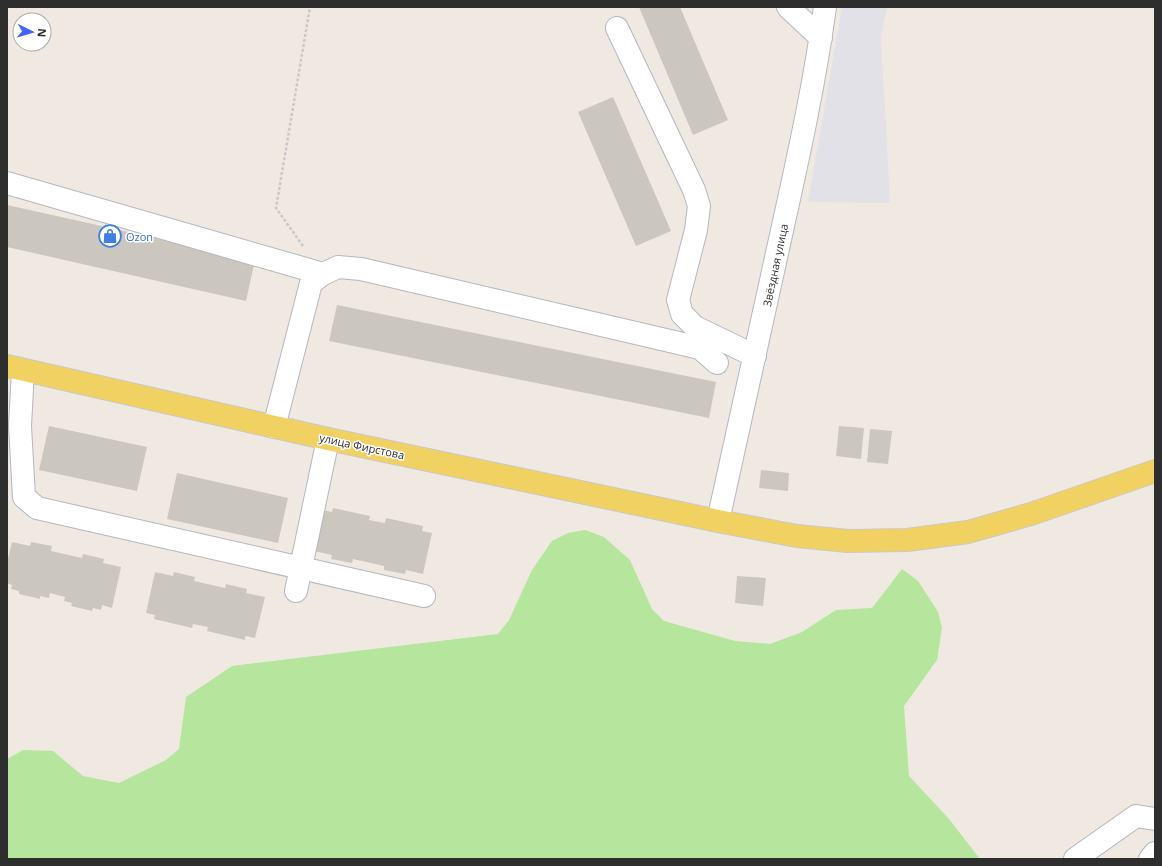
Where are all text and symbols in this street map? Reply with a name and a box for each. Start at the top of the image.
north arrow [12,12,52,52]
text: N [35,28,50,38]
street label: Звёздная улица [759,222,791,308]
shop icon: Ozon [97,223,123,249]
place label: Ozon [126,229,153,244]
street label: улица Фирстова [318,430,406,462]

